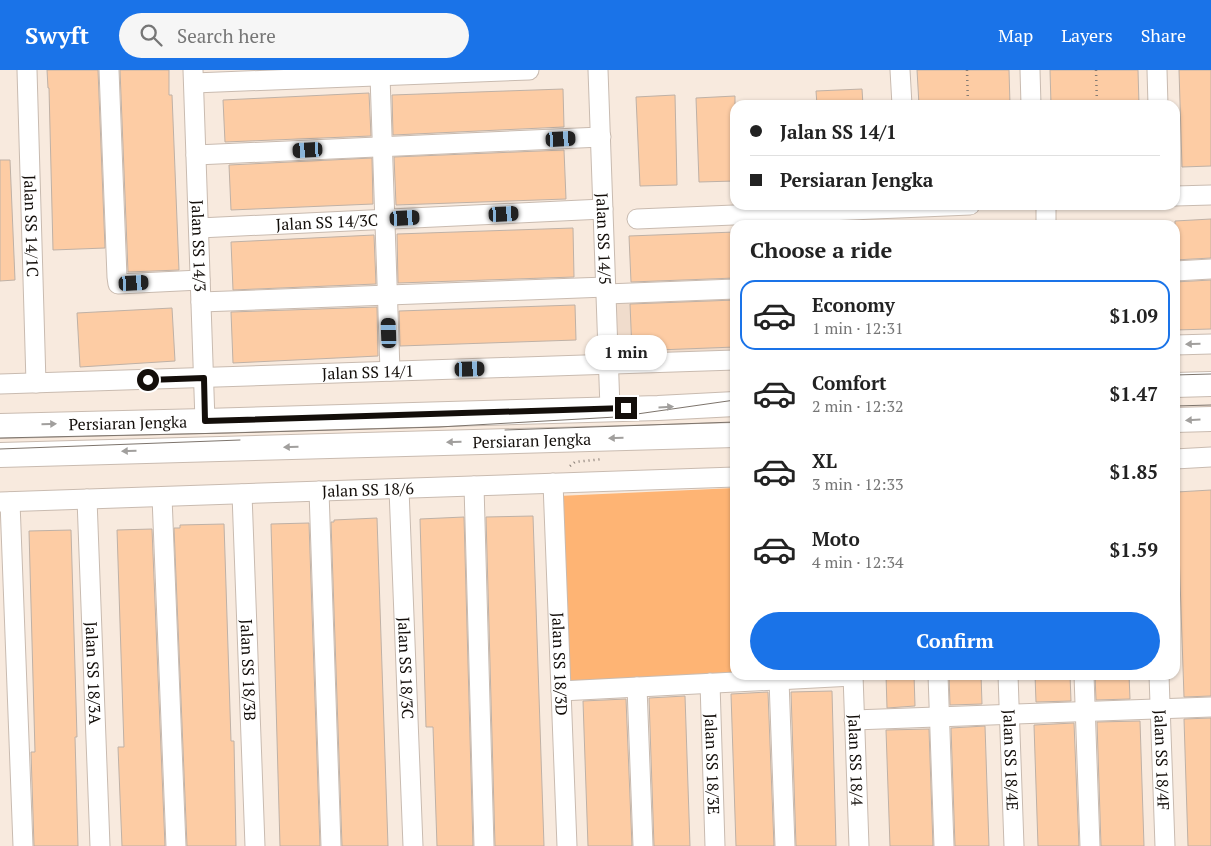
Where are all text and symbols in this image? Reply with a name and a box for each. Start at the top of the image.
search box [119,13,469,58]
text: Swyft [25,19,89,51]
icon: search [137,21,165,49]
text: Search here [177,23,276,48]
text: Map [998,23,1033,47]
text: Layers [1061,23,1113,47]
text: Share [1141,23,1186,47]
text: Jalan SS 14/1 [780,119,897,144]
car [545,131,576,147]
car [292,142,323,158]
text: Persiaran Jengka [780,167,933,192]
street label: Jalan SS 14/1C [19,174,44,277]
street label: Jalan SS 14/5 [591,193,617,285]
street label: Jalan SS 14/3 [186,200,212,292]
car [488,206,519,222]
street label: Jalan SS 14/3C [275,209,378,235]
car [389,210,420,226]
text: Choose a ride [750,235,892,264]
car [118,275,149,291]
text: Economy [812,292,895,317]
icon: car [752,293,797,338]
text: $1.09 [1109,303,1158,328]
text: 1 min · 12:31 [812,317,904,339]
car [380,318,397,348]
callout: 1 min [585,336,667,370]
text: 1 min [604,341,648,363]
one-way arrow [1185,341,1201,349]
street label: Jalan SS 14/1 [321,359,414,384]
car [454,361,485,377]
route start [137,369,159,391]
text: Comfort [812,370,887,395]
icon: car [752,371,797,416]
text: $1.47 [1109,381,1158,406]
text: 2 min · 12:32 [812,395,904,417]
route end [615,397,637,419]
one-way arrow [658,403,674,411]
street label: Persiaran Jengka [68,410,188,435]
one-way arrow [1185,416,1201,424]
one-way arrow [41,420,57,428]
street label: Persiaran Jengka [472,428,591,453]
one-way arrow [608,434,624,442]
one-way arrow [446,439,462,447]
one-way arrow [283,443,299,451]
one-way arrow [121,448,137,456]
text: XL [812,448,837,473]
icon: car [752,449,797,494]
text: $1.85 [1109,459,1158,484]
text: 3 min · 12:33 [812,473,904,495]
street label: Jalan SS 18/6 [321,477,415,502]
text: Moto [812,526,860,551]
icon: car [752,527,797,572]
text: $1.59 [1109,537,1158,562]
text: 4 min · 12:34 [812,551,904,573]
street label: Jalan SS 18/3D [547,612,573,716]
button: Confirm [750,612,1160,670]
street label: Jalan SS 18/3C [393,616,419,719]
street label: Jalan SS 18/3B [236,619,261,721]
street label: Jalan SS 18/3A [81,621,106,725]
street label: Jalan SS 18/4E [998,709,1024,811]
street label: Jalan SS 18/4F [1149,709,1175,811]
street label: Jalan SS 18/3E [700,713,725,815]
street label: Jalan SS 18/4 [843,714,869,807]

